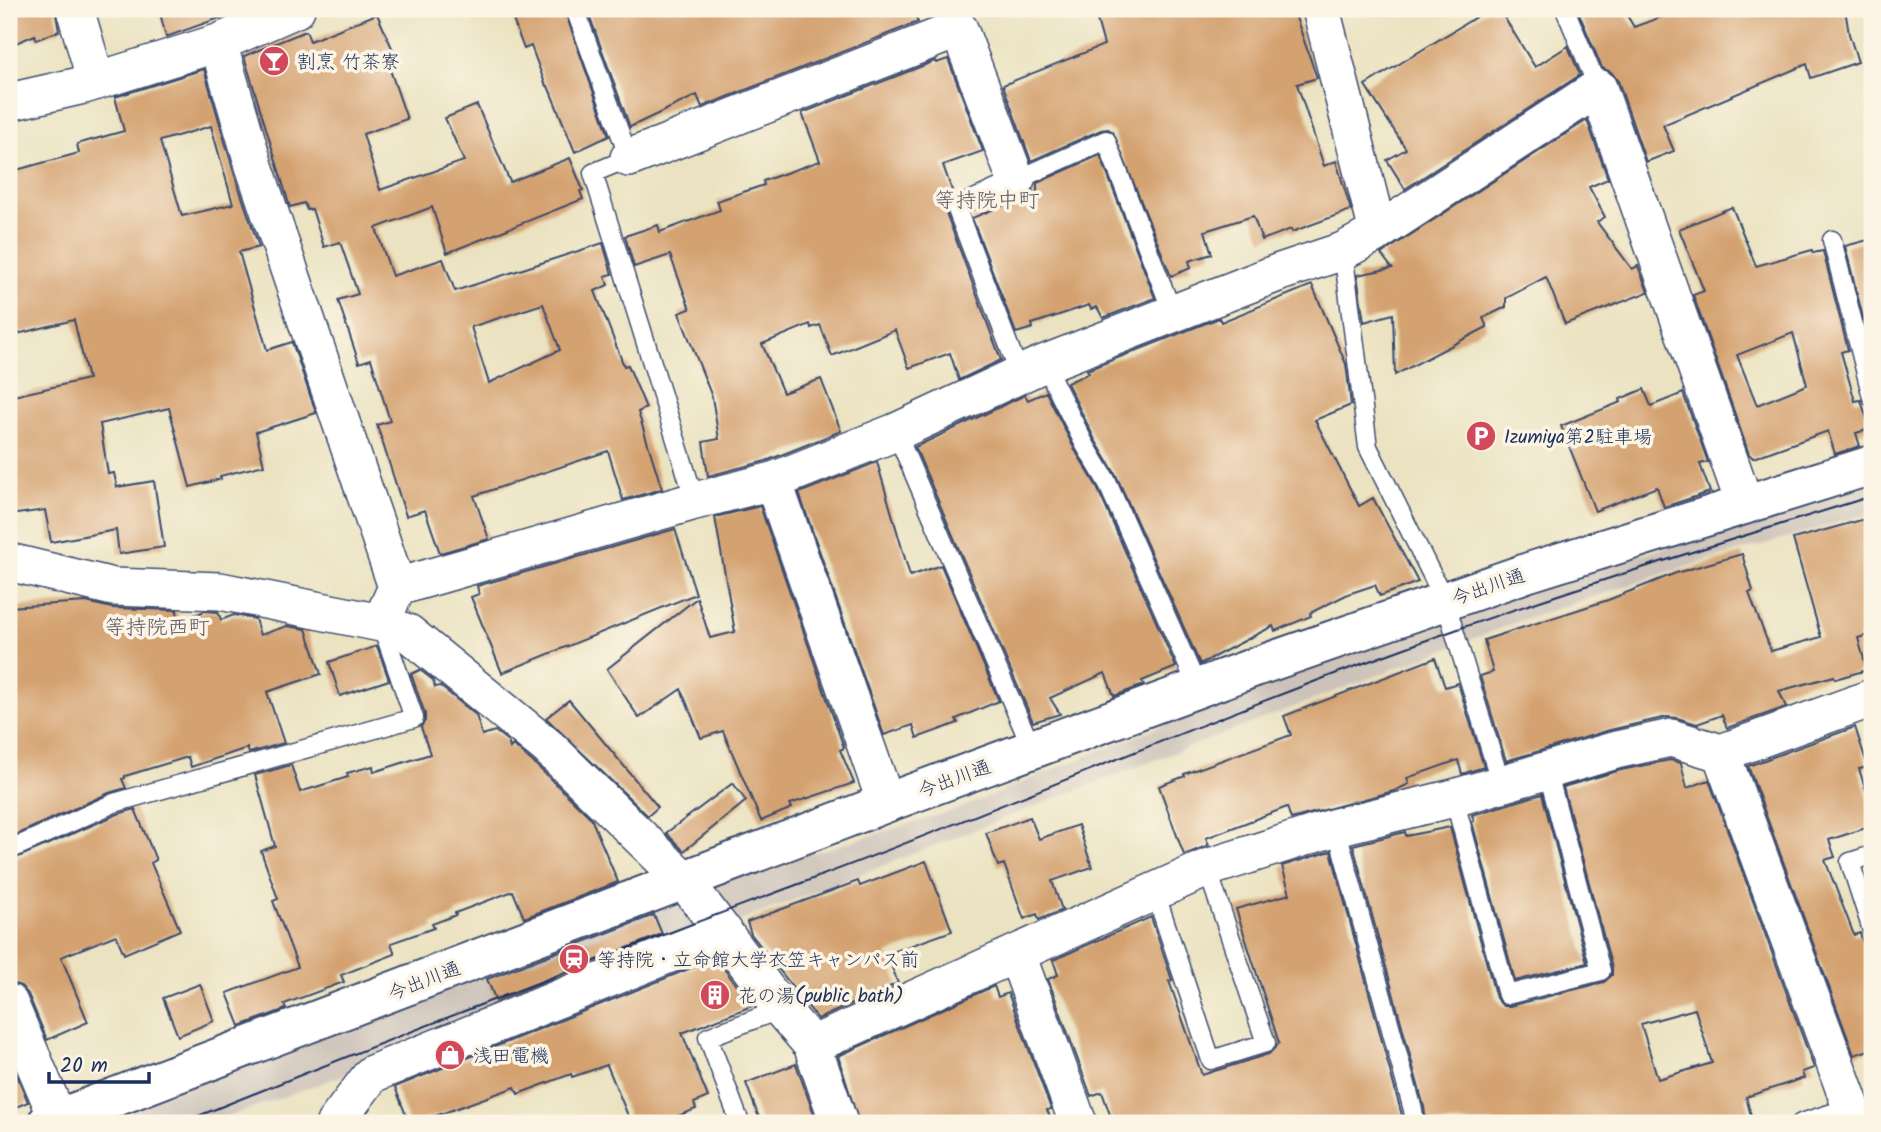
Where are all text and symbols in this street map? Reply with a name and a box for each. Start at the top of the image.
bar icon: 割烹 竹茶寮 [257,44,291,78]
place label: 割烹 竹茶寮 [297,48,400,78]
district label: 等持院中町 [935,185,1040,218]
parking icon: Izumiya第2駐車場 [1464,419,1498,453]
place label: Izumiya第2駐車場 [1504,423,1652,453]
street label: 今出川通 [1448,561,1529,614]
district label: 等持院西町 [105,612,210,645]
street label: 今出川通 [914,753,996,807]
station icon: 等持院・立命館大学衣笠キャンパス前 [557,942,591,976]
place label: 等持院・立命館大学衣笠キャンパス前 [597,946,919,976]
street label: 今出川通 [384,954,466,1009]
building icon: 花の湯(public bath) [698,978,732,1012]
place label: 花の湯(public bath) [738,982,904,1012]
shop icon: 浅田電機 [433,1038,467,1072]
scale bar [49,1041,149,1085]
place label: 浅田電機 [473,1042,549,1072]
text: 20 m [60,1050,108,1083]

